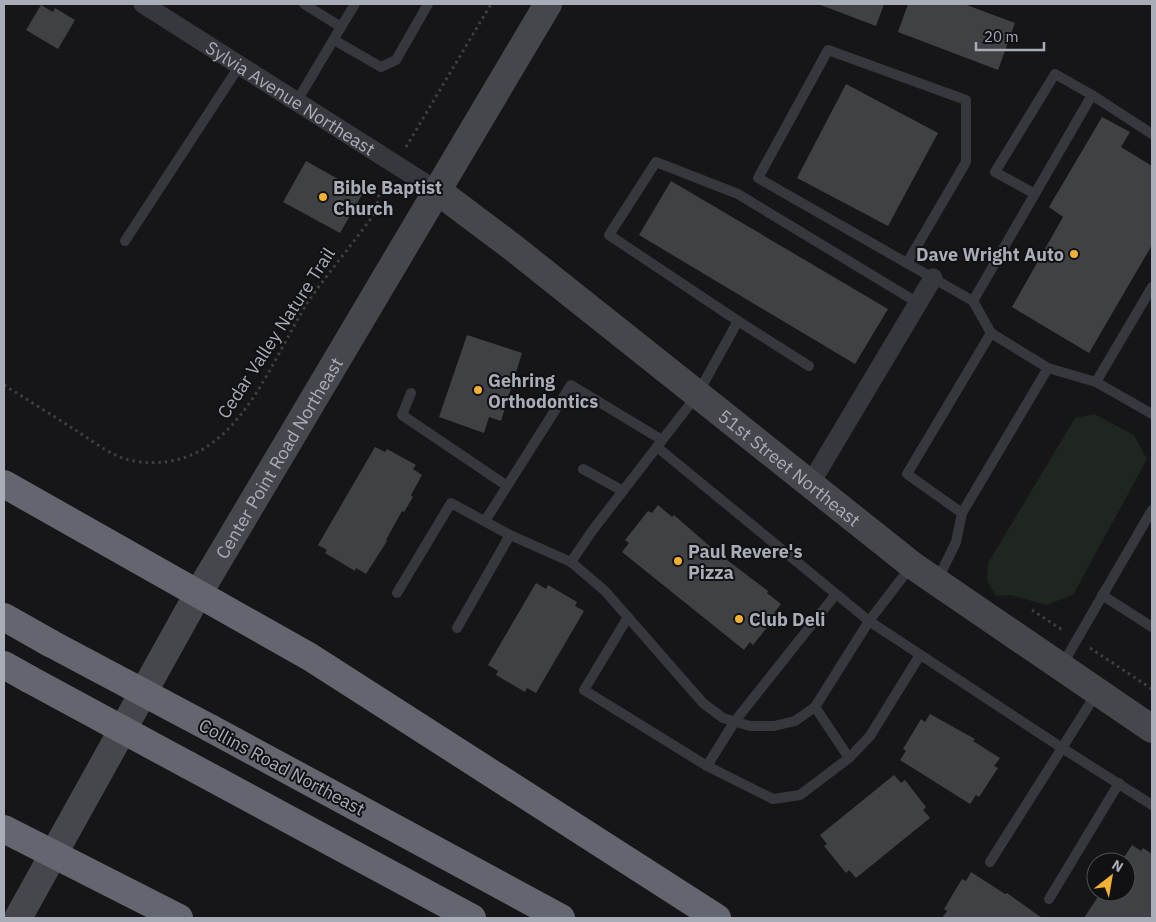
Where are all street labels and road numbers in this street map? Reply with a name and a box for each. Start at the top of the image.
street label: Sylvia Avenue Northeast [202,35,380,160]
street label: Cedar Valley Nature Trail [212,243,340,423]
street label: Center Point Road Northeast [210,353,347,563]
street label: 51st Street Northeast [714,404,865,531]
street label: Collins Road Northeast [195,713,369,821]

